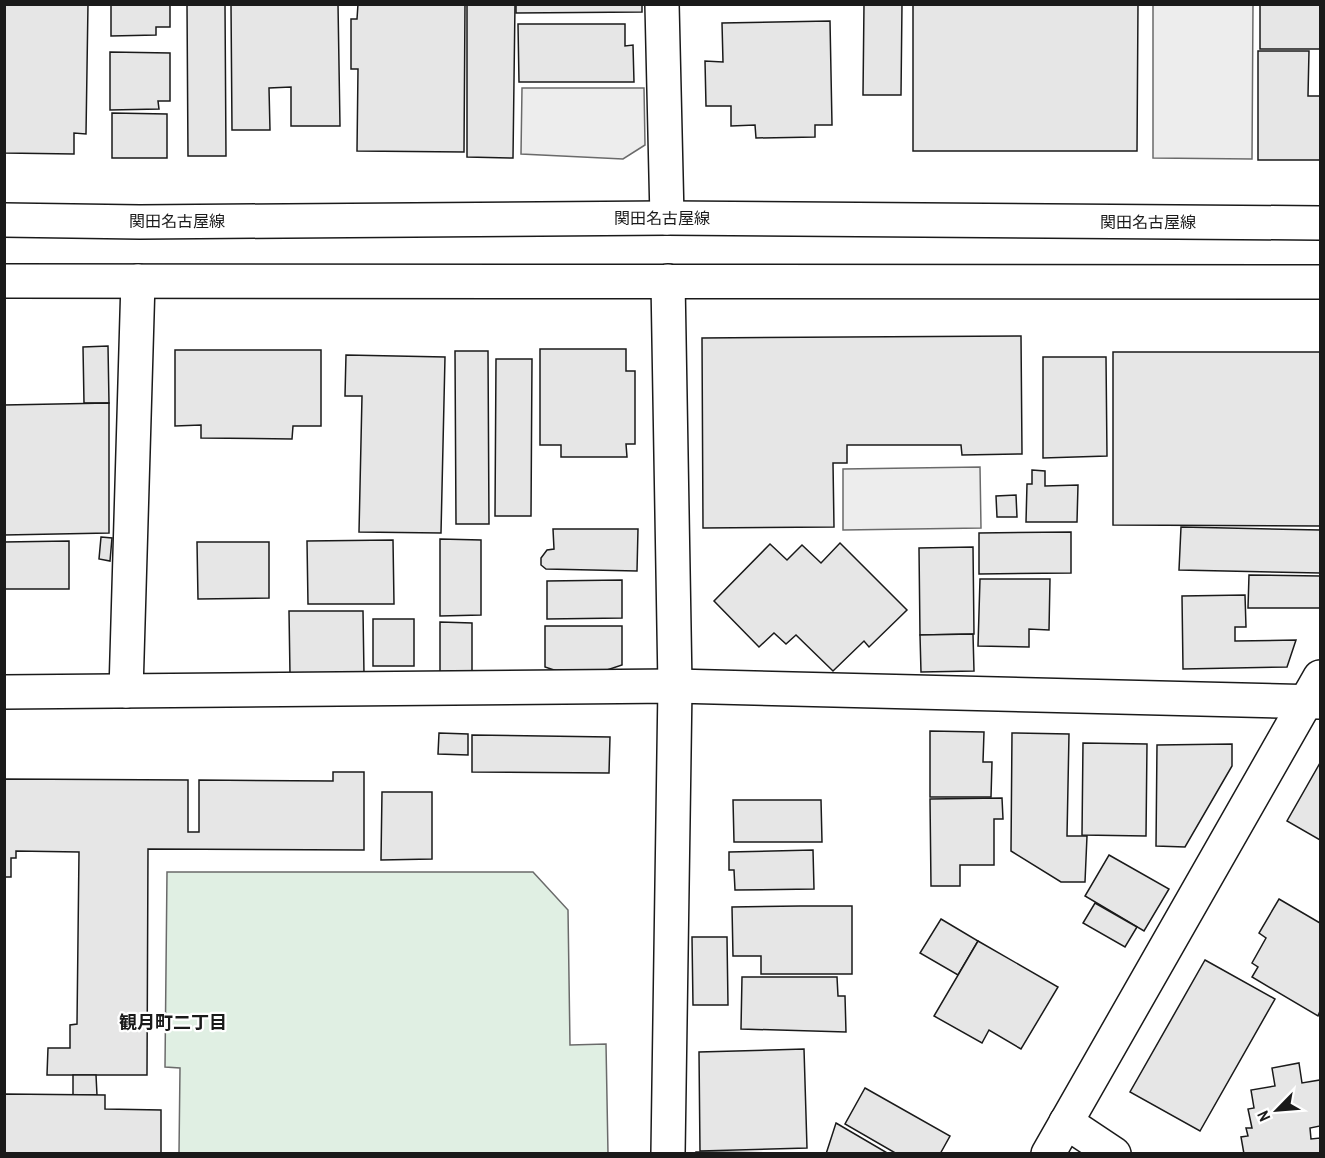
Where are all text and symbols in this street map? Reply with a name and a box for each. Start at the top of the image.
street label: 関田名古屋線 [614,207,710,229]
street label: 関田名古屋線 [129,210,225,232]
street label: 関田名古屋線 [1100,211,1196,233]
district label: 観月町二丁目 [119,1010,227,1035]
north arrow [1247,1080,1307,1140]
text: N [1251,1107,1275,1125]

